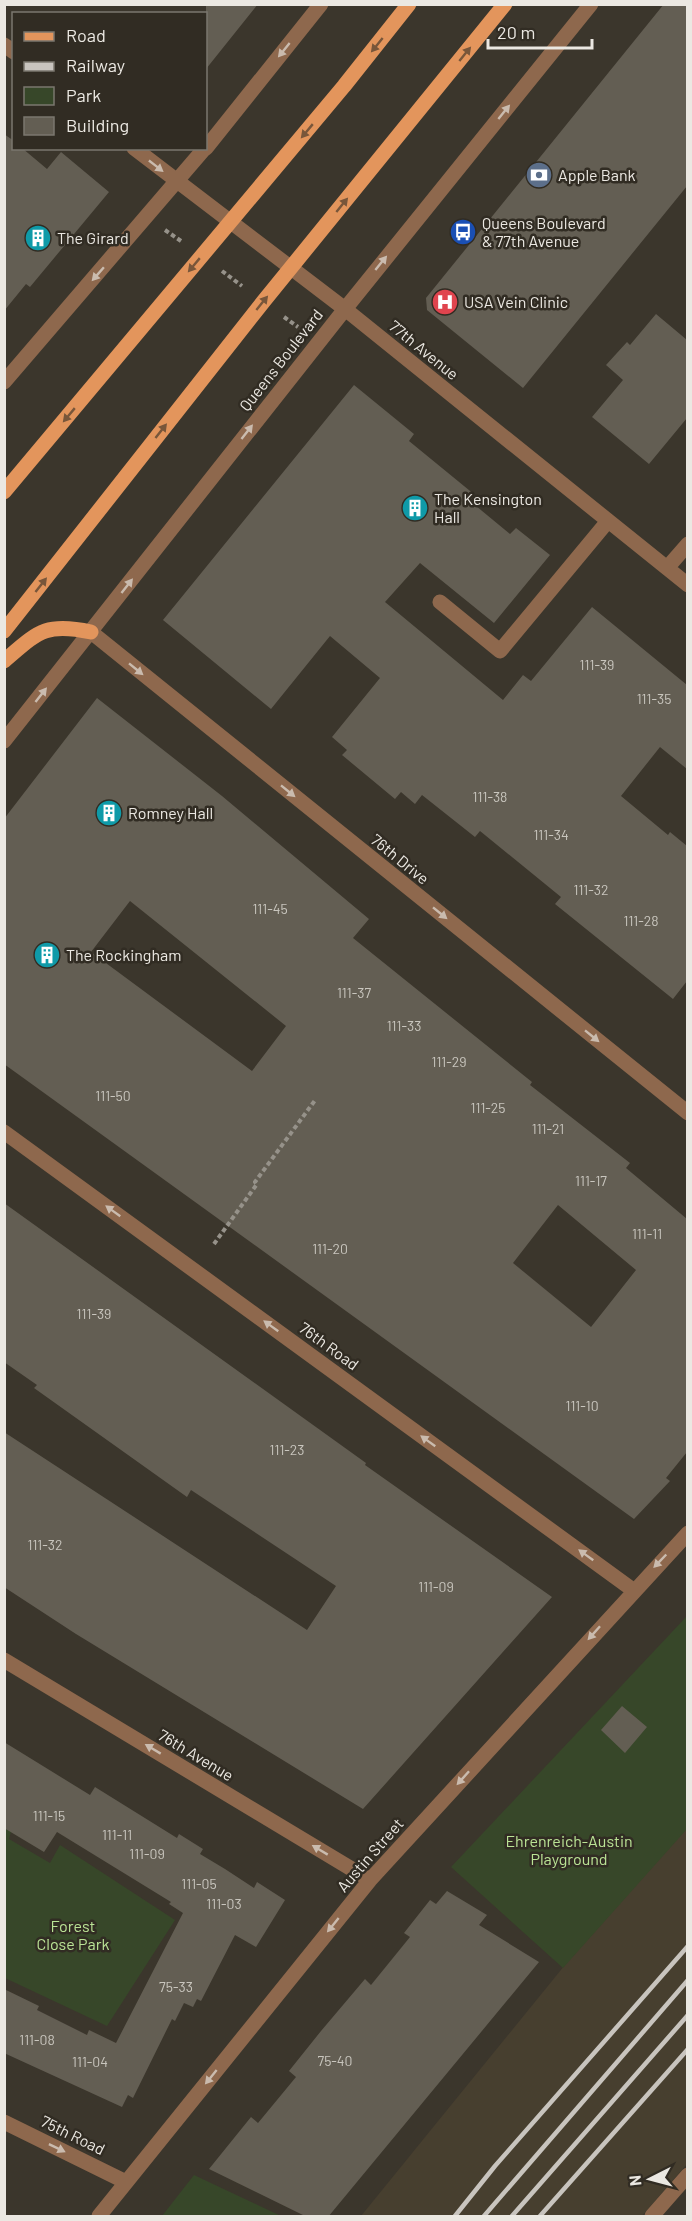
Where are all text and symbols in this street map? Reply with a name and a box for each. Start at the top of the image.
legend [12,12,207,150]
scale bar [488,12,592,50]
text: 20 m [497,21,535,43]
text: Road [66,24,106,46]
one-way arrow [370,37,383,53]
one-way arrow [278,42,291,58]
one-way arrow [458,46,471,62]
text: Railway [66,54,125,76]
text: Park [66,84,101,106]
one-way arrow [498,104,511,120]
text: Building [66,114,129,136]
one-way arrow [301,123,314,138]
one-way arrow [148,159,164,172]
bank icon: Apple Bank [524,160,554,190]
place label: Apple Bank [558,165,636,184]
one-way arrow [335,198,347,213]
place label: Queens Boulevard & 77th Avenue [482,213,606,250]
bus stop icon: Queens Boulevard & 77th Avenue [448,217,478,247]
building icon: The Girard [23,223,53,253]
place label: The Girard [57,228,129,247]
one-way arrow [375,255,388,271]
one-way arrow [188,257,201,272]
one-way arrow [92,266,105,281]
hospital icon: USA Vein Clinic [430,287,460,317]
place label: USA Vein Clinic [464,292,568,311]
one-way arrow [255,295,268,311]
street label: Queens Boulevard [235,305,326,414]
street label: 77th Avenue [386,316,463,383]
one-way arrow [62,407,75,423]
one-way arrow [154,424,166,439]
one-way arrow [241,425,253,440]
place label: The Kensington Hall [434,489,542,526]
building icon: The Kensington Hall [400,493,430,523]
one-way arrow [34,577,47,593]
one-way arrow [120,578,133,594]
house number: 111-39 [580,656,614,673]
one-way arrow [128,662,144,675]
one-way arrow [34,688,46,703]
house number: 111-35 [637,690,671,707]
one-way arrow [280,784,295,797]
house number: 111-38 [473,788,507,805]
building icon: Romney Hall [94,798,124,828]
place label: Romney Hall [128,803,213,822]
house number: 111-34 [533,826,569,843]
street label: 76th Drive [367,829,433,888]
house number: 111-32 [573,881,609,898]
house number: 111-45 [252,900,288,917]
one-way arrow [432,907,448,920]
house number: 111-28 [623,912,659,929]
building icon: The Rockingham [32,940,62,970]
place label: The Rockingham [66,945,181,964]
house number: 111-37 [337,984,371,1001]
house number: 111-33 [387,1017,421,1034]
one-way arrow [584,1029,599,1041]
house number: 111-29 [431,1053,467,1070]
house number: 111-50 [95,1087,131,1104]
house number: 111-25 [471,1099,506,1116]
house number: 111-21 [532,1120,564,1137]
house number: 111-17 [575,1172,607,1189]
one-way arrow [106,1205,122,1217]
house number: 111-11 [632,1225,662,1242]
house number: 111-20 [312,1240,348,1257]
house number: 111-39 [77,1305,111,1322]
street label: 76th Road [296,1318,363,1374]
one-way arrow [263,1320,279,1332]
house number: 111-10 [565,1397,599,1414]
one-way arrow [421,1435,436,1447]
house number: 111-23 [270,1441,304,1458]
house number: 111-32 [27,1536,63,1553]
one-way arrow [578,1550,593,1562]
one-way arrow [654,1554,668,1568]
house number: 111-09 [418,1578,454,1595]
one-way arrow [587,1626,601,1641]
street label: 76th Avenue [155,1725,237,1784]
one-way arrow [145,1744,161,1755]
one-way arrow [456,1770,470,1785]
house number: 111-15 [33,1807,65,1824]
street label: Austin Street [332,1814,407,1895]
house number: 111-11 [102,1826,132,1843]
park label: Ehrenreich-Austin Playground [505,1831,633,1868]
house number: 111-09 [129,1845,165,1862]
one-way arrow [312,1845,328,1856]
house number: 111-05 [181,1875,217,1892]
house number: 111-03 [206,1895,242,1912]
park label: Forest Close Park [37,1916,109,1953]
one-way arrow [327,1917,340,1933]
house number: 75-33 [159,1978,193,1995]
house number: 111-08 [19,2031,55,2048]
house number: 75-40 [318,2052,352,2069]
house number: 111-04 [72,2053,108,2070]
one-way arrow [204,2069,217,2085]
street label: 75th Road [38,2111,108,2158]
one-way arrow [48,2143,65,2152]
north arrow [620,2149,680,2209]
text: N [625,2174,645,2187]

